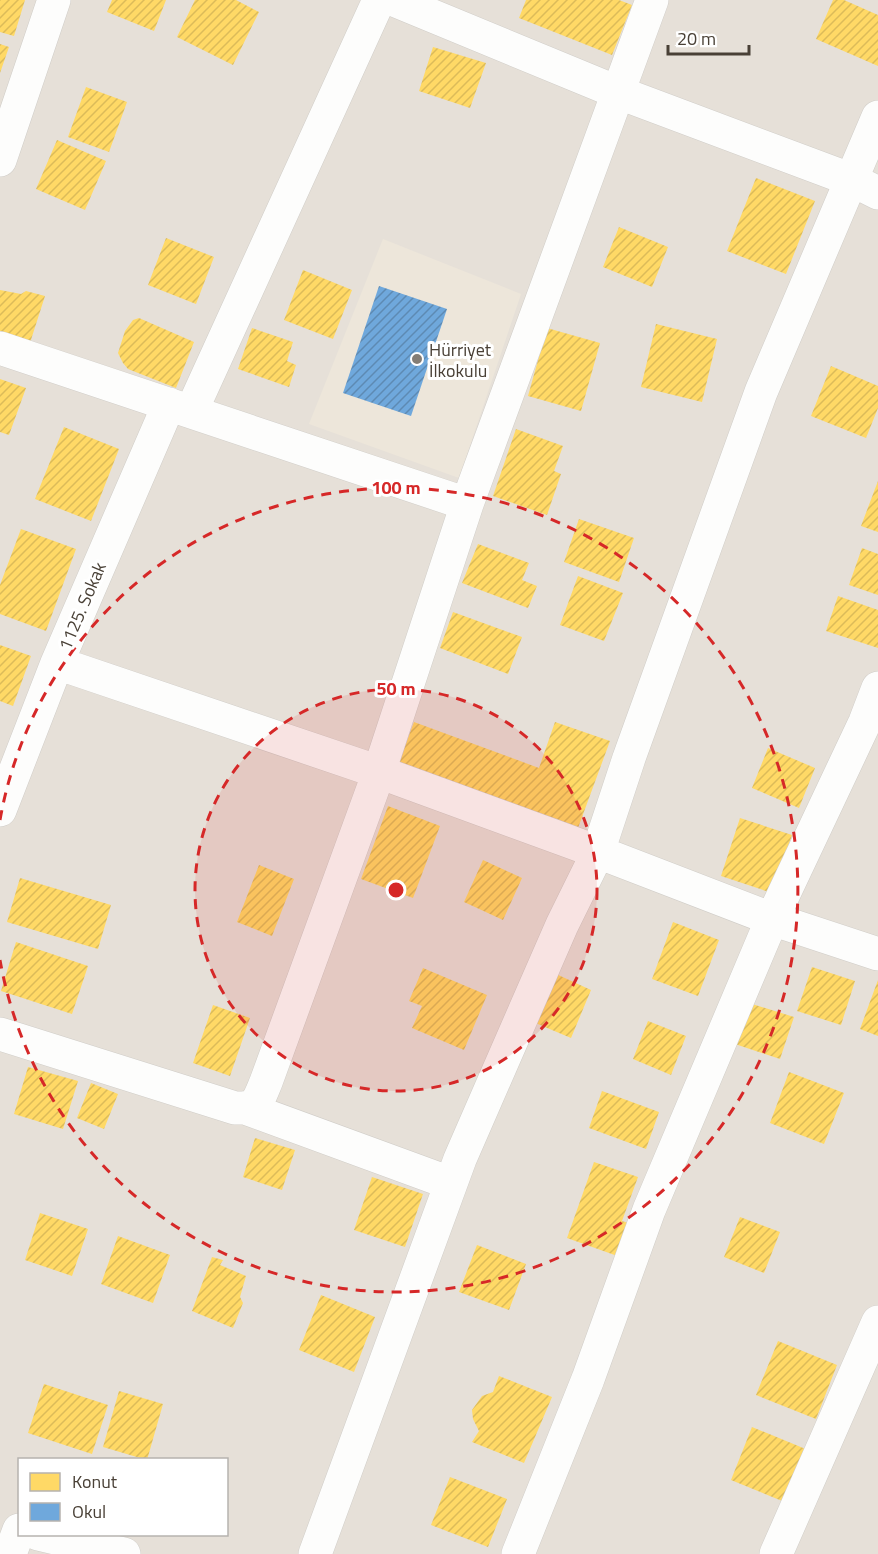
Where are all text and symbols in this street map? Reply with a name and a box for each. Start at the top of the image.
scale bar [668,18,749,56]
text: 20 m [677,25,716,52]
place label: Hürriyet İlkokulu [429,336,492,384]
marker: Hürriyet İlkokulu [410,352,424,366]
text: 100 m [371,474,421,501]
street label: 1125. Sokak [51,557,113,654]
text: 50 m [376,675,416,702]
centre of rings [386,880,406,900]
legend [18,1458,228,1536]
text: Konut [72,1468,118,1495]
text: Okul [72,1498,106,1525]

